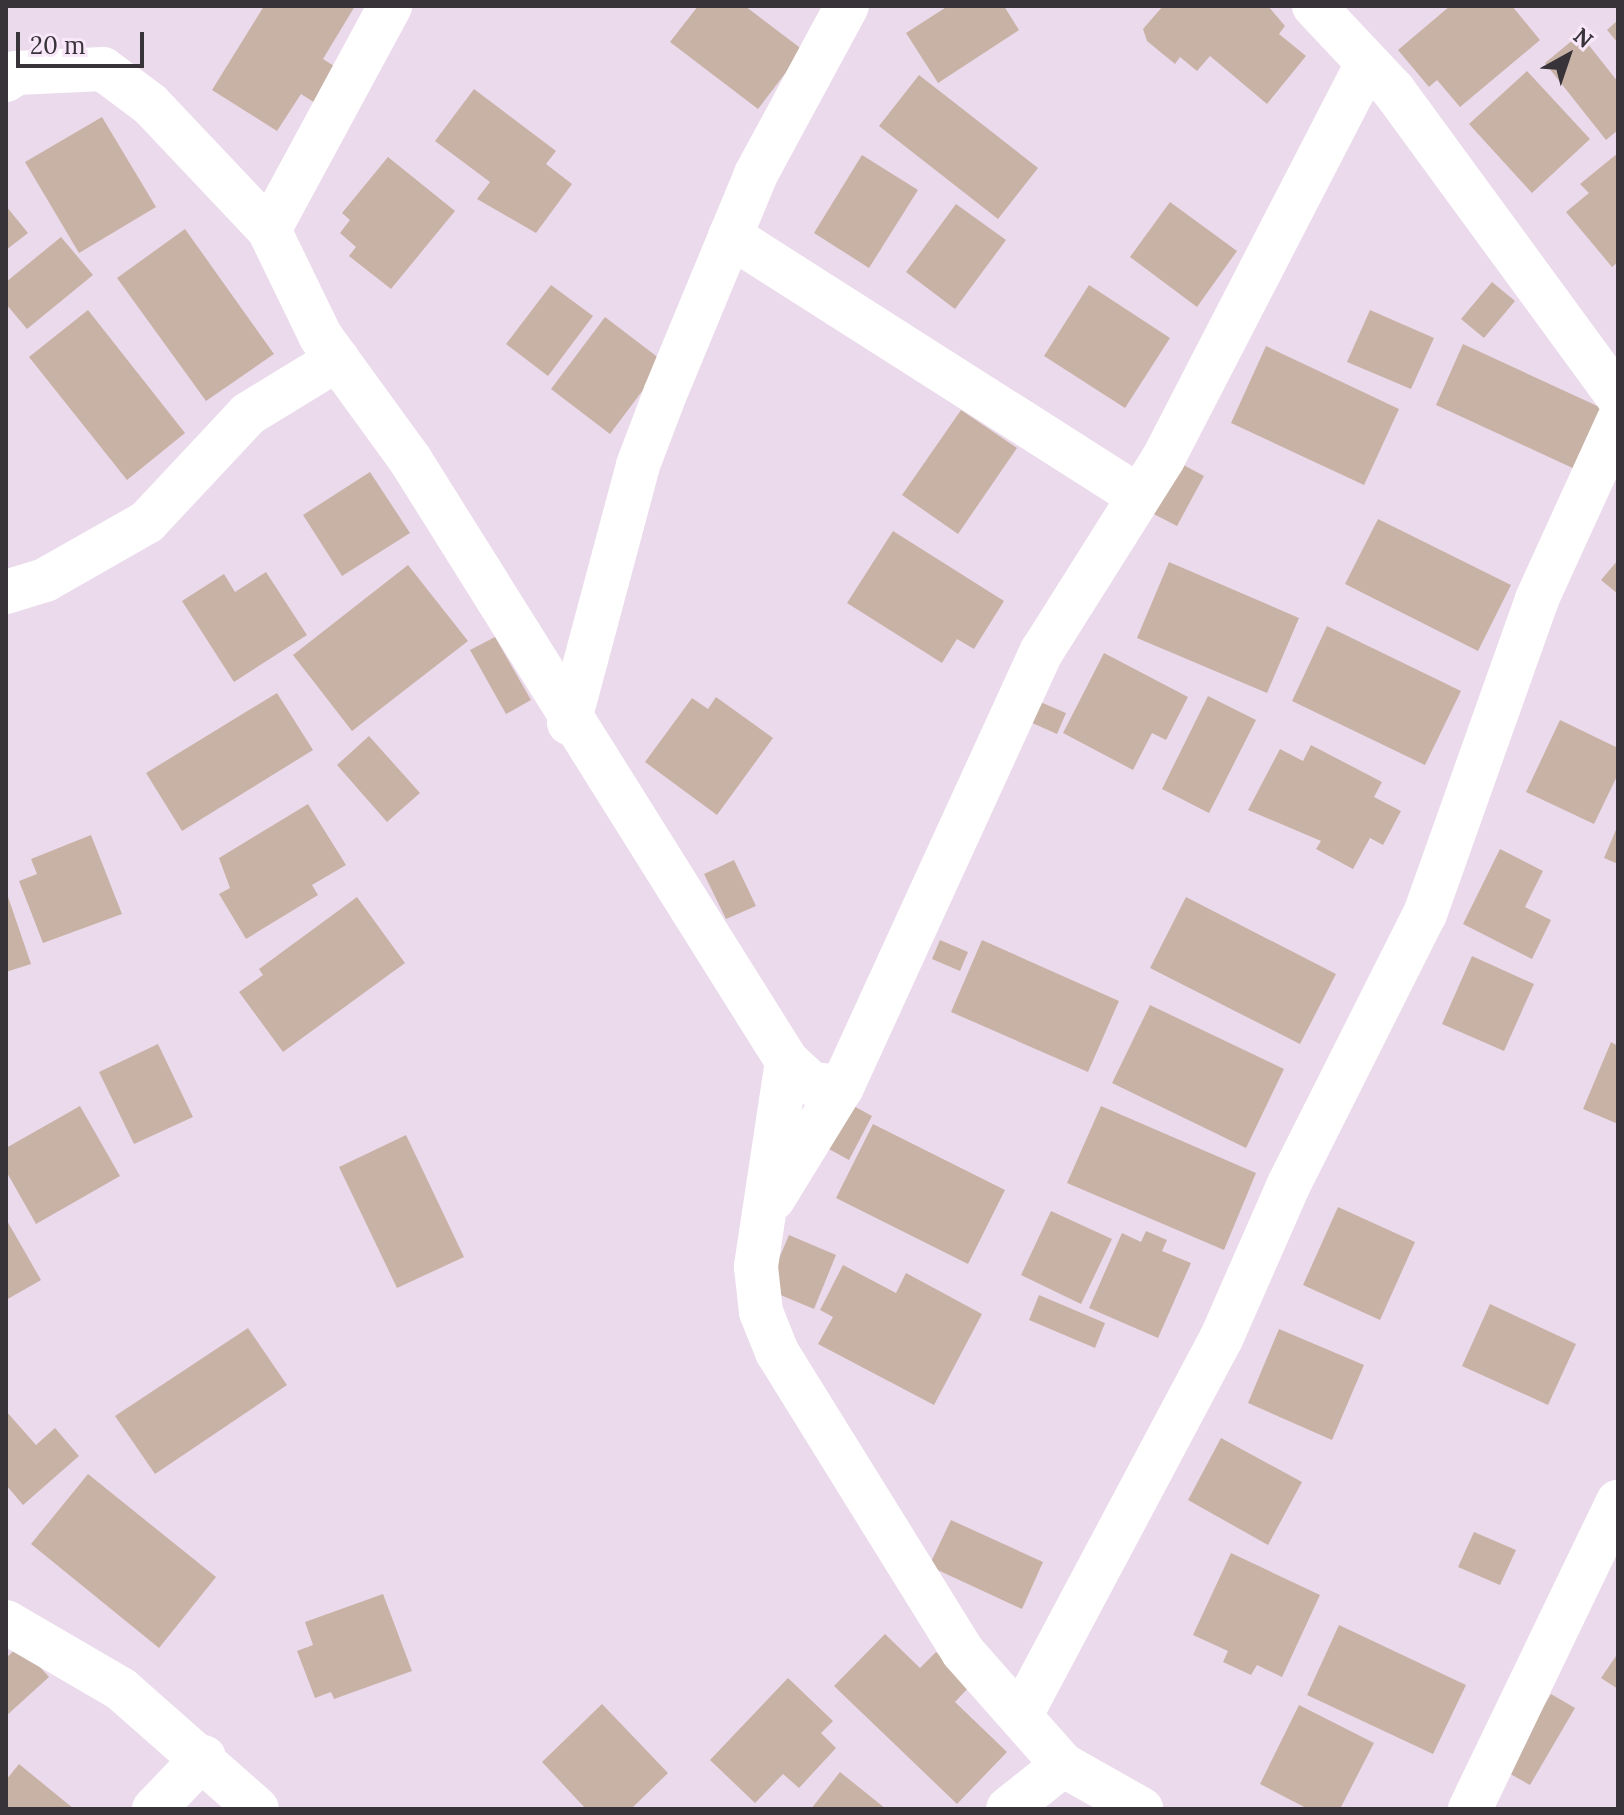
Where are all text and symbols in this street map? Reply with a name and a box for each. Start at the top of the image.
scale bar [20,16,148,66]
north arrow [1528,16,1608,96]
text: N [1568,21,1599,54]
text: 20 m [30,30,86,61]

